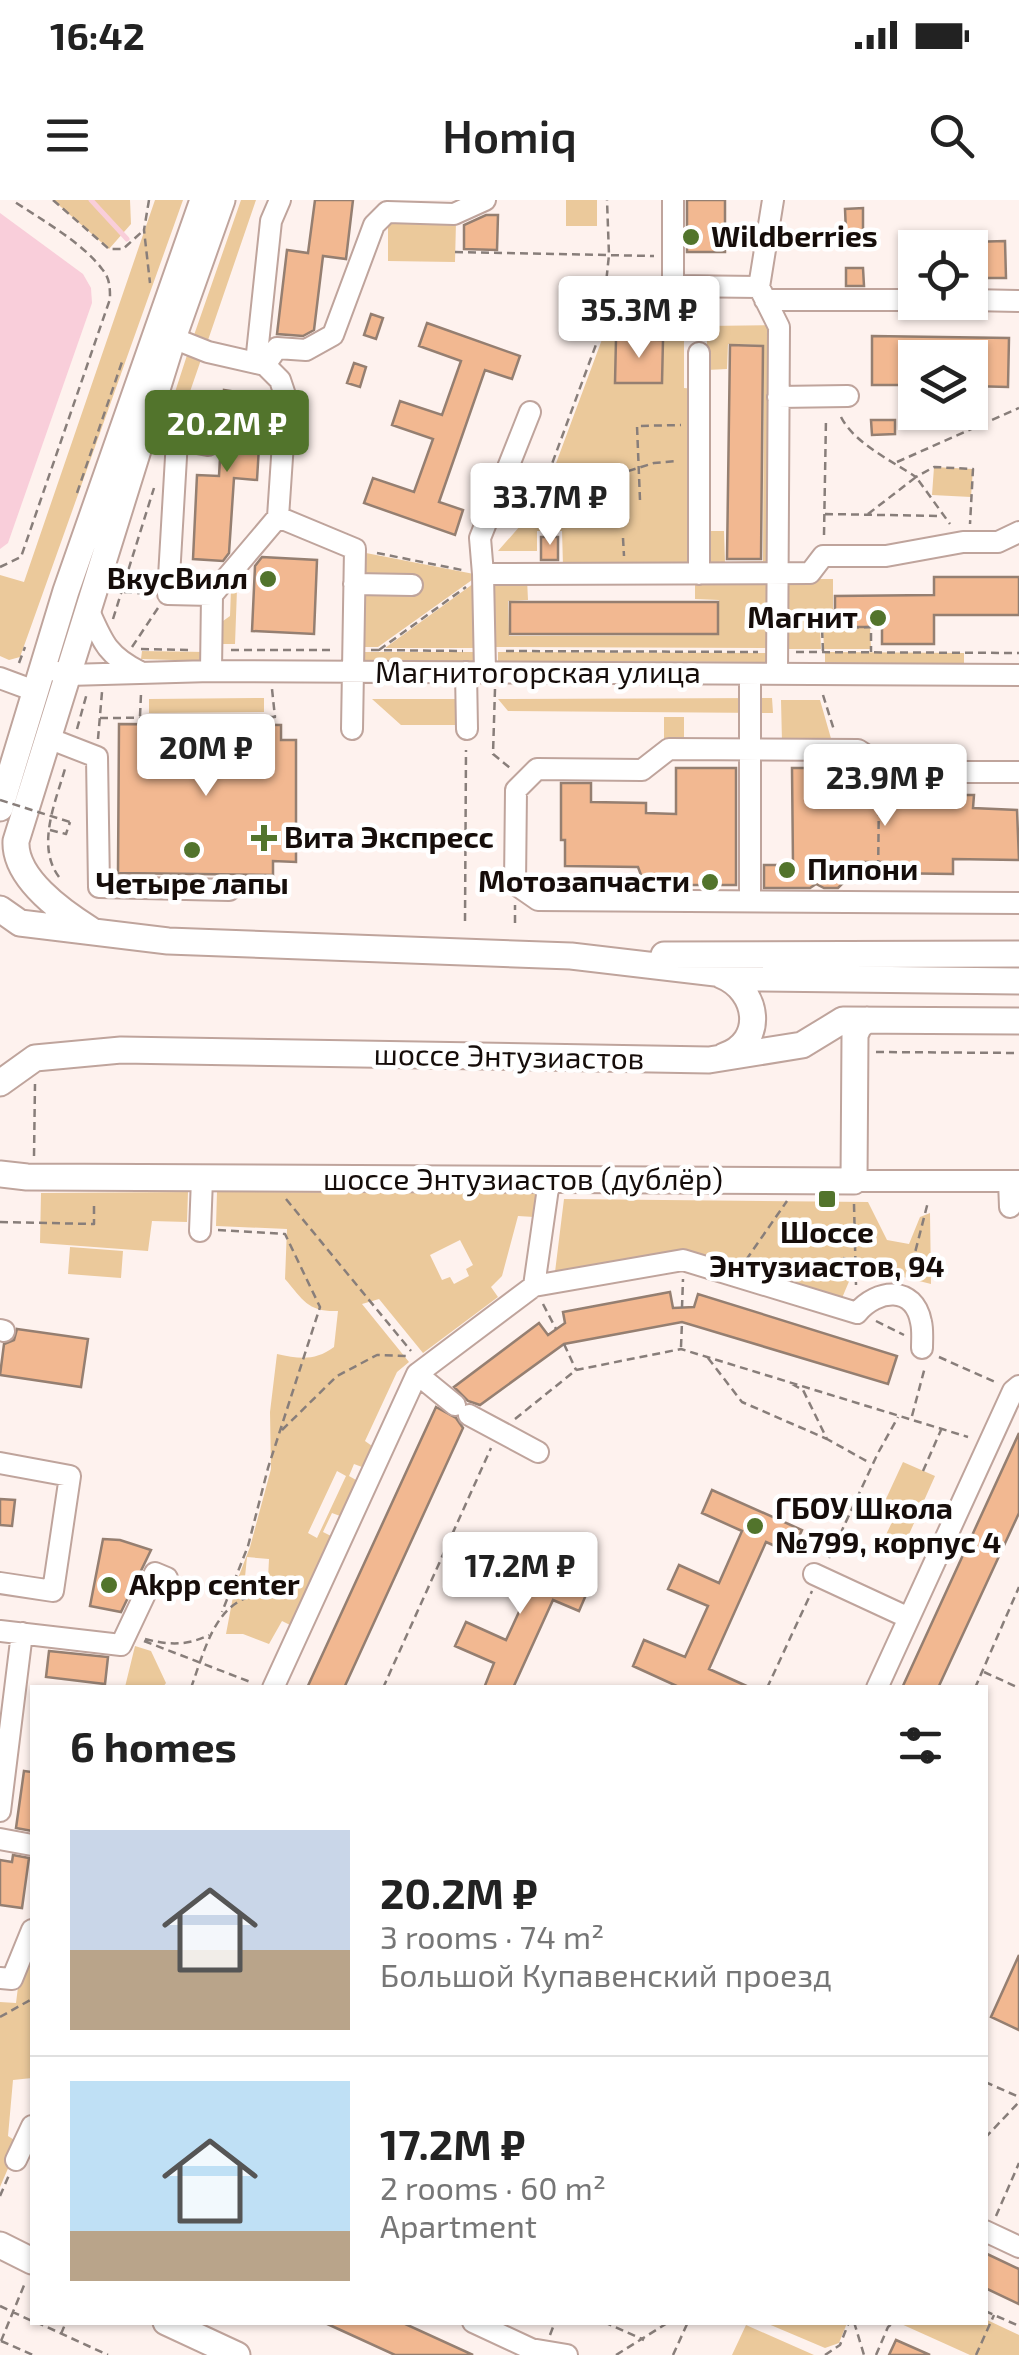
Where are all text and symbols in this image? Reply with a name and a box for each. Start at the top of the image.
text: 16:42 [50,12,145,58]
icon: menu [40,108,95,163]
text: Homiq [442,108,577,162]
icon: search [924,108,979,163]
place label: Wildberries [711,217,878,253]
marker: Wildberries [680,226,702,248]
map controls [898,230,988,430]
button: locate [898,230,988,320]
pin: 35.3M ₽ [547,276,731,361]
text: 35.3M ₽ [581,289,697,327]
button: layers [898,340,988,430]
pin: 20.2M ₽ [135,390,319,475]
text: 20.2M ₽ [167,403,287,441]
pin: 33.7M ₽ [458,463,642,548]
text: 33.7M ₽ [492,476,608,514]
place label: ВкусВилл [107,559,248,596]
marker: ВкусВилл [257,568,279,590]
place label: Магнит [747,598,858,634]
marker: Магнит [867,607,889,629]
street label: Магнитогорская улица [375,653,701,690]
pin: 20M ₽ [136,714,276,799]
text: 20M ₽ [159,727,253,765]
pin: 23.9M ₽ [793,744,977,829]
text: 23.9M ₽ [826,757,944,795]
place label: Вита Экспресс [284,818,494,854]
marker: Вита Экспресс [253,827,275,849]
marker: Четыре лапы [181,839,203,861]
place label: Пипони [807,850,918,886]
marker: Пипони [776,859,798,881]
place label: Мотозапчасти [478,862,690,898]
place label: Четыре лапы [95,864,289,900]
marker: Мотозапчасти [699,871,721,893]
street label: шоссе Энтузиастов [373,1035,645,1076]
street label: шоссе Энтузиастов (дублёр) [323,1160,723,1197]
marker: Шоссе Энтузиастов, 94 [816,1188,838,1210]
place label: Шоссе Энтузиастов, 94 [709,1213,945,1284]
place label: ГБОУ Школа №799, корпус 4 [775,1489,1001,1560]
marker: ГБОУ Школа №799, корпус 4 [744,1515,766,1537]
pin: 17.2M ₽ [428,1532,612,1617]
text: 17.2M ₽ [465,1545,575,1583]
place label: Akpp center [129,1565,300,1601]
marker: Akpp center [98,1574,120,1596]
icon: filters [893,1718,948,1773]
text: 6 homes [70,1720,237,1770]
text: 20.2M ₽ [380,1867,538,1917]
icon: home [150,1870,270,1990]
text: 3 rooms · 74 m² [380,1917,604,1955]
text: Большой Купавенский проезд [380,1955,832,1993]
text: 17.2M ₽ [380,2118,526,2168]
icon: home [150,2121,270,2241]
text: 2 rooms · 60 m² [380,2168,606,2206]
text: Apartment [380,2206,537,2244]

